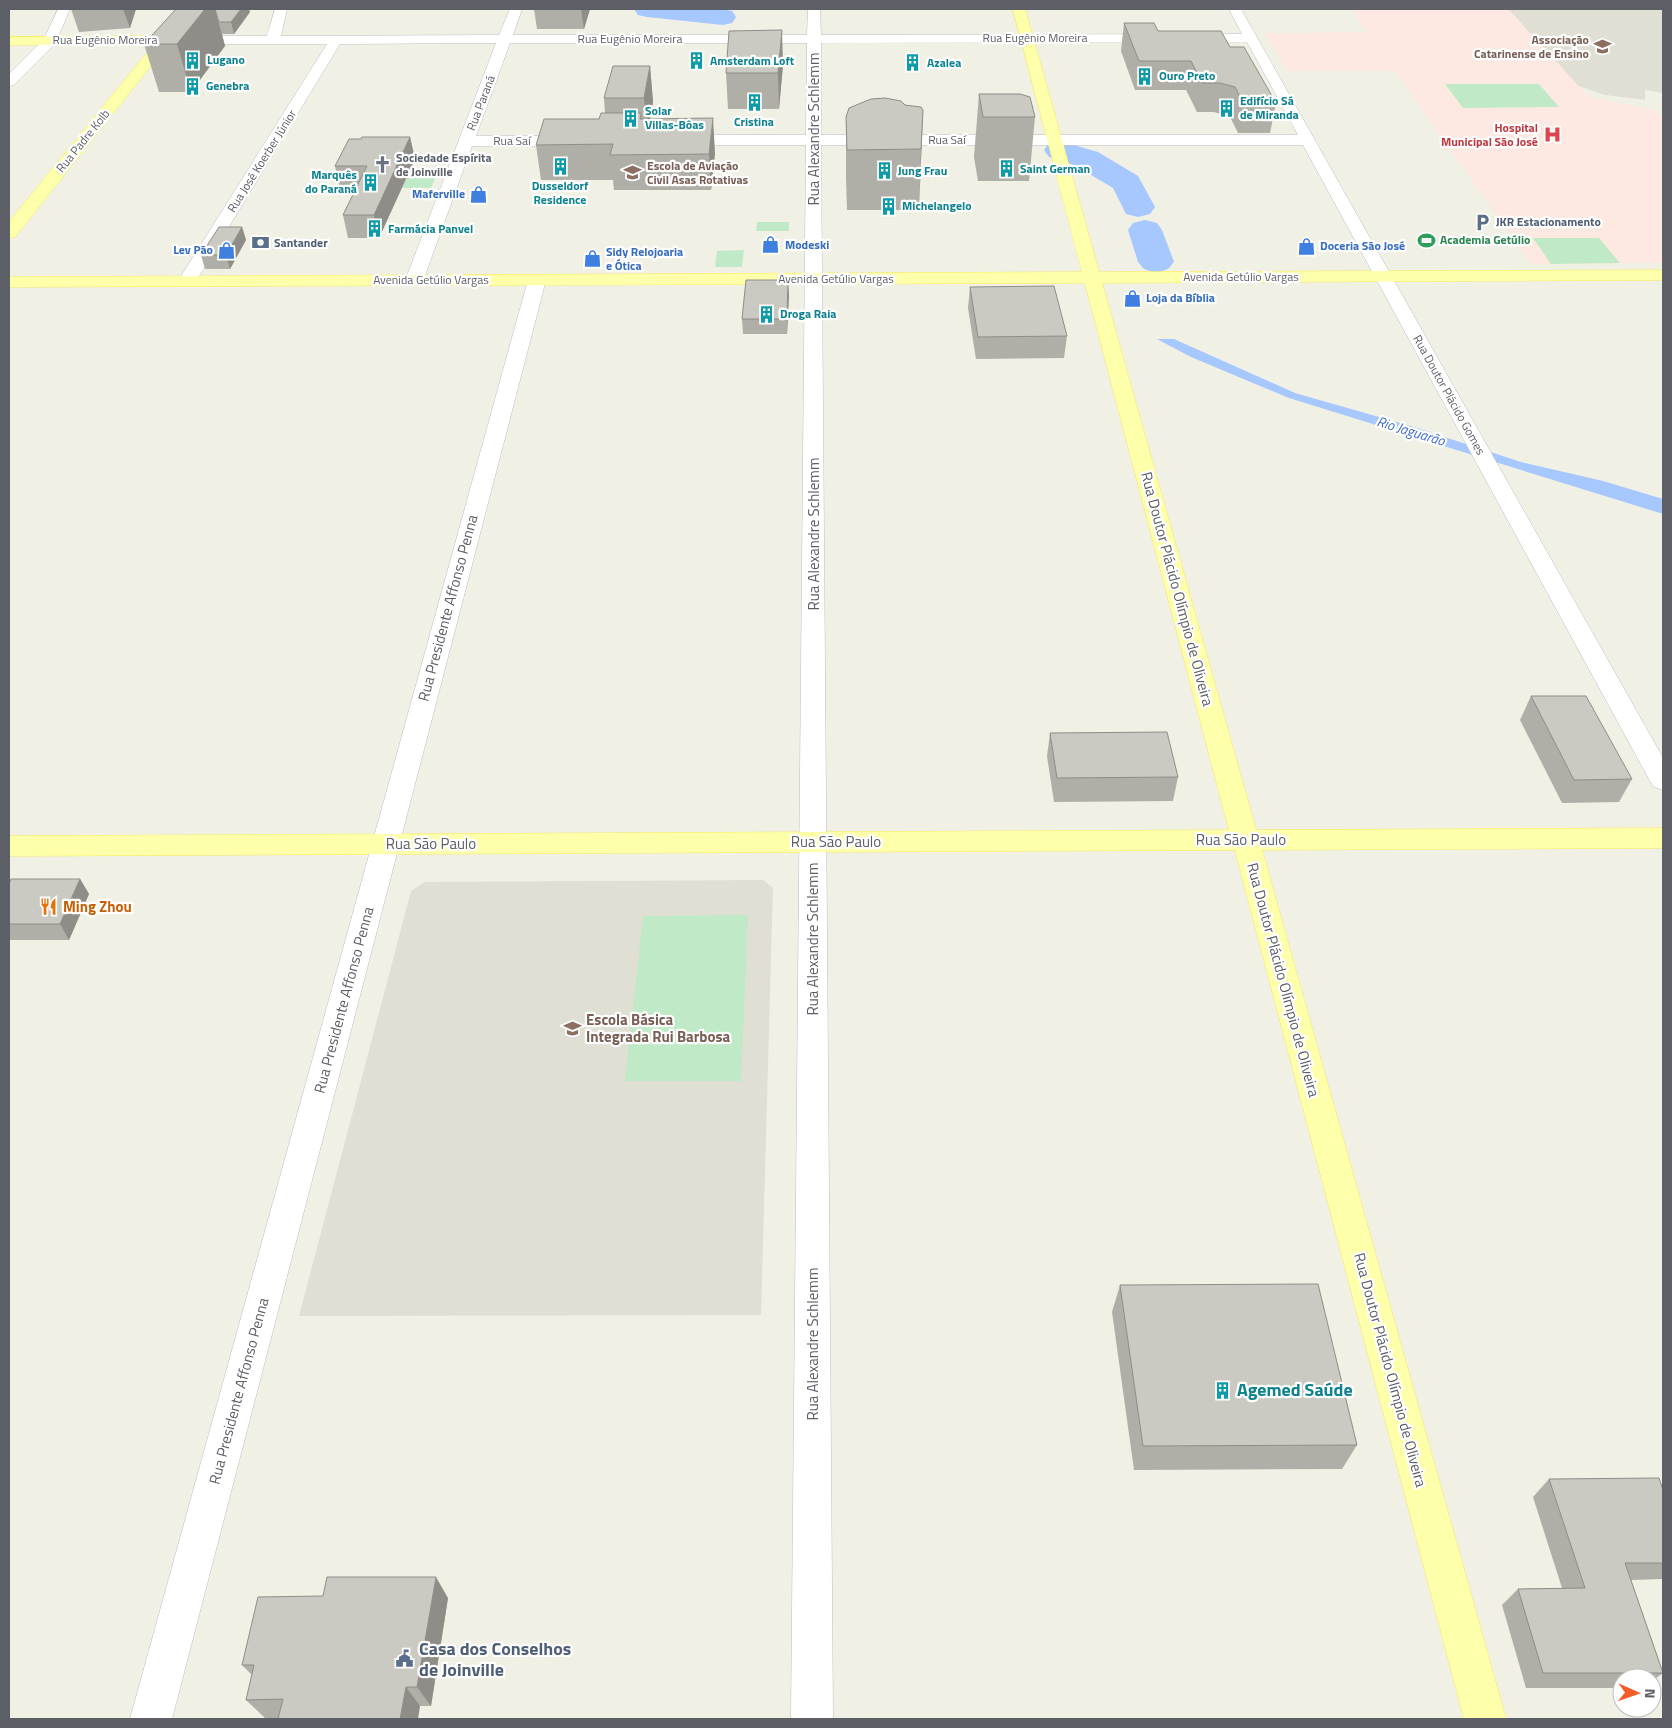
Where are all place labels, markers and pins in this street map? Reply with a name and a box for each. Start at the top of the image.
place label: Associação Catarinense de Ensino [1474,30,1589,63]
school or university icon: Associação Catarinense de Ensino [1593,37,1613,57]
building icon: Lugano [183,50,203,70]
place label: Lugano [207,50,245,69]
building icon: Amsterdam Loft [686,51,706,71]
place label: Amsterdam Loft [710,51,795,70]
building icon: Azalea [903,53,923,73]
place label: Azalea [927,53,961,72]
building icon: Ouro Preto [1135,66,1155,86]
place label: Ouro Preto [1159,66,1215,85]
building icon: Genebra [182,76,202,96]
place label: Genebra [206,76,249,95]
place label: Edifício Sá de Miranda [1240,91,1299,124]
building icon: Cristina [744,93,764,113]
building icon: Edifício Sá de Miranda [1216,98,1236,118]
place label: Solar Villas-Bôas [645,101,704,134]
building icon: Solar Villas-Bôas [621,108,641,128]
place label: Cristina [734,112,774,131]
place label: Hospital Municipal São José [1441,118,1538,151]
hospital icon: Hospital Municipal São José [1542,125,1562,145]
place label: Sociedade Espírita de Joinville [396,148,492,181]
church icon: Sociedade Espírita de Joinville [372,155,392,175]
place label: Escola de Aviação Civil Asas Rotativas [647,156,749,189]
building icon: Dusseldorf Residence [550,157,570,177]
building icon: Saint German [996,159,1016,179]
place label: Saint German [1020,159,1090,178]
building icon: Jung Frau [874,161,894,181]
place label: Jung Frau [898,161,947,180]
school or university icon: Escola de Aviação Civil Asas Rotativas [623,163,643,183]
place label: Marquês do Paraná [305,165,357,198]
building icon: Marquês do Paraná [361,172,381,192]
place label: Dusseldorf Residence [532,176,589,209]
place label: Maferville [412,184,465,203]
shop icon: Maferville [469,184,489,204]
building icon: Michelangelo [878,196,898,216]
place label: Michelangelo [902,196,972,215]
parking icon: JKR Estacionamento [1472,212,1492,232]
place label: JKR Estacionamento [1496,212,1601,231]
building icon: Farmácia Panvel [364,219,384,239]
place label: Farmácia Panvel [388,219,473,238]
sports icon: Academia Getúlio [1416,230,1436,250]
place label: Academia Getúlio [1440,230,1530,249]
bank icon: Santander [250,233,270,253]
place label: Santander [274,233,328,252]
shop icon: Modeski [761,235,781,255]
place label: Modeski [785,235,829,254]
shop icon: Doceria São José [1296,236,1316,256]
place label: Doceria São José [1320,236,1405,255]
place label: Lev Pão [173,240,213,259]
shop icon: Lev Pão [217,240,237,260]
place label: Sidy Relojoaria e Ótica [606,242,683,275]
shop icon: Sidy Relojoaria e Ótica [582,249,602,269]
shop icon: Loja da Bíblia [1122,288,1142,308]
place label: Loja da Bíblia [1146,288,1215,307]
building icon: Droga Raia [756,304,776,324]
place label: Droga Raia [780,304,836,323]
place label: Ming Zhou [63,895,132,918]
restaurant icon: Ming Zhou [39,897,59,917]
place label: Escola Básica Integrada Rui Barbosa [586,1008,731,1048]
school or university icon: Escola Básica Integrada Rui Barbosa [562,1019,582,1039]
place label: Agemed Saúde [1237,1376,1353,1403]
building icon: Agemed Saúde [1213,1380,1233,1400]
place label: Casa dos Conselhos de Joinville [419,1635,571,1683]
public building icon: Casa dos Conselhos de Joinville [395,1649,415,1669]

